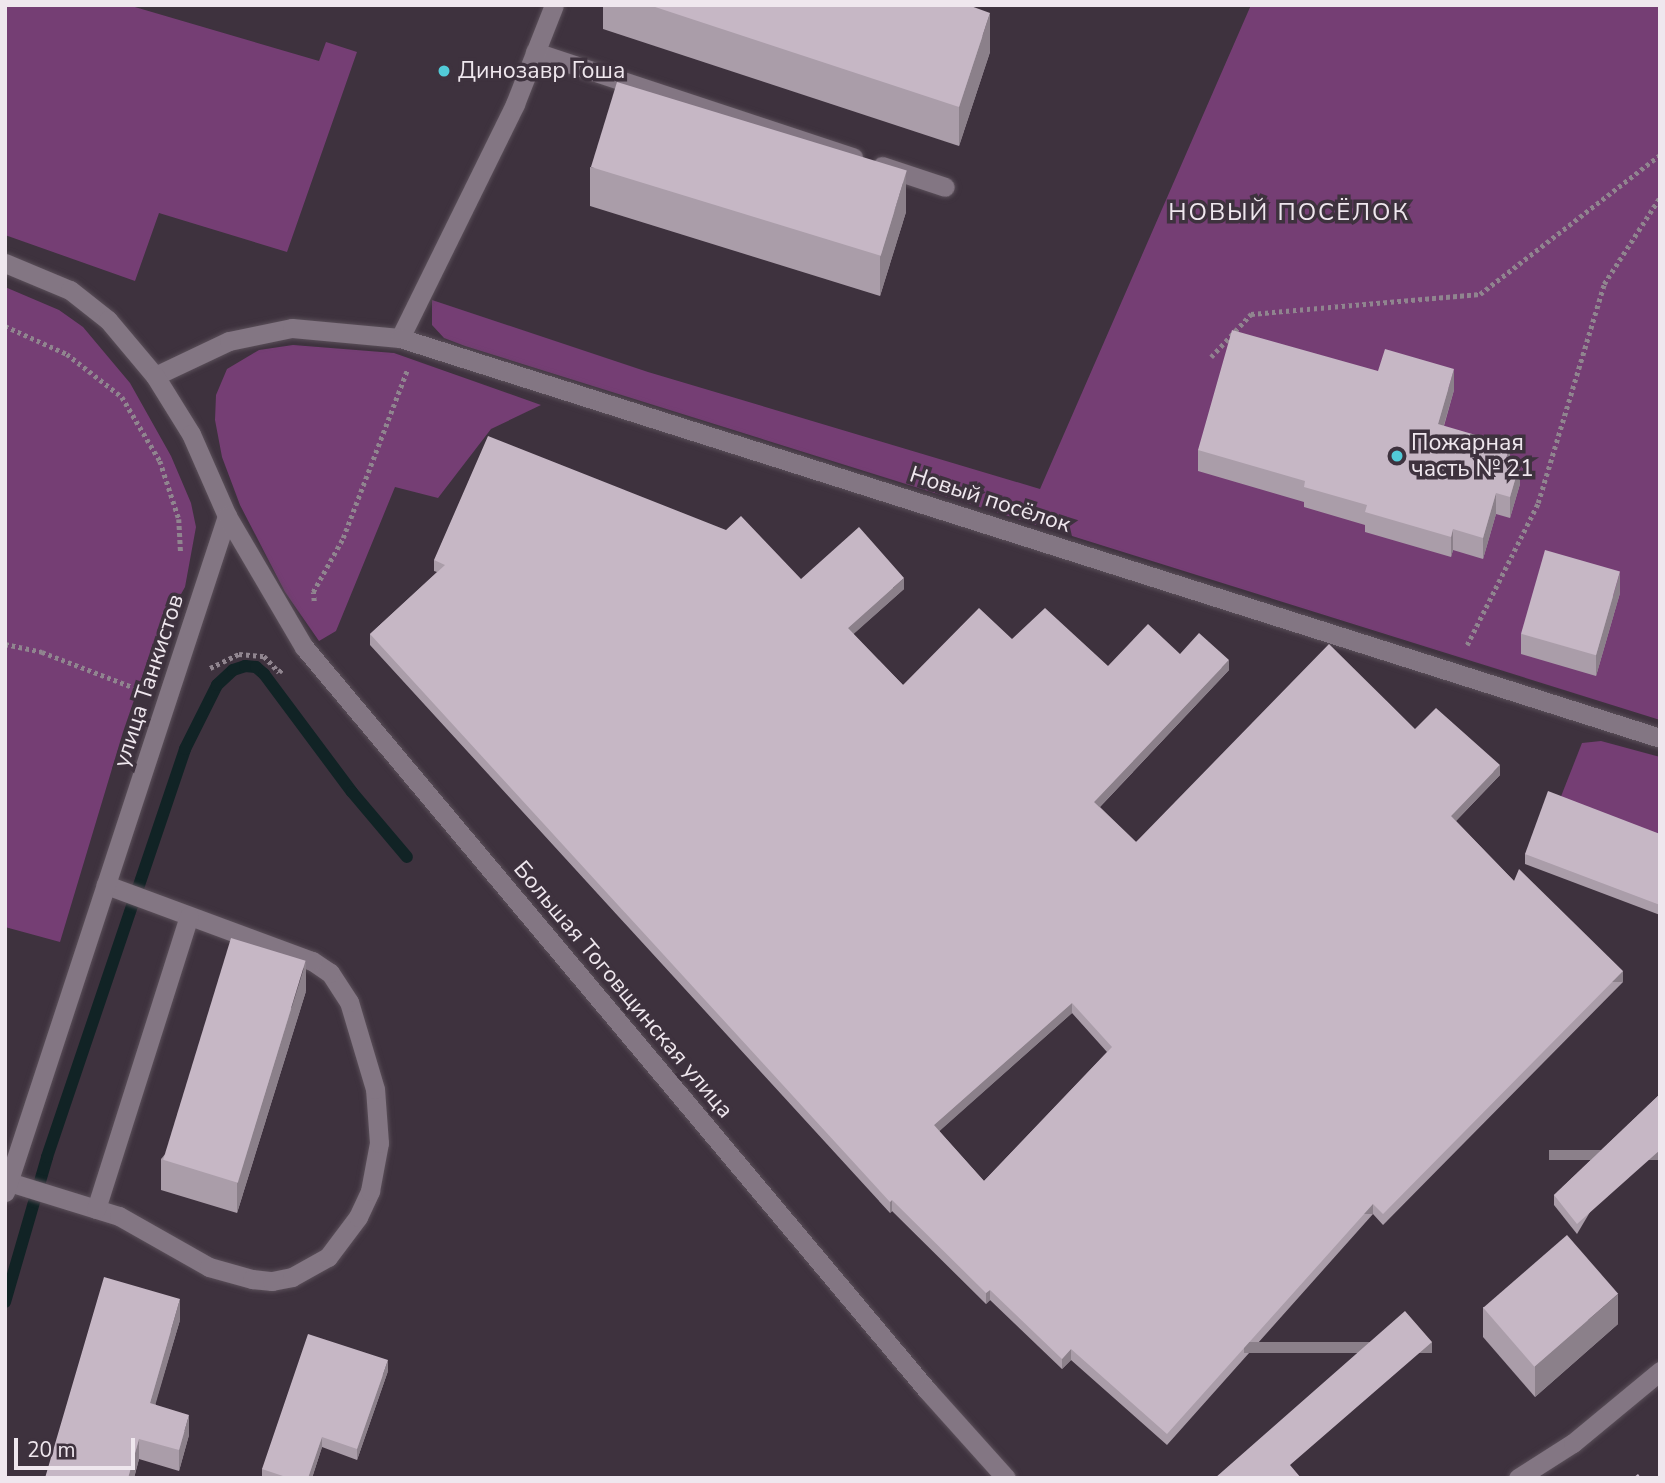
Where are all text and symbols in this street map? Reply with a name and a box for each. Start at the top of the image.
place label: Динозавр Гоша [458,57,625,85]
marker: Динозавр Гоша [436,63,452,79]
district label: НОВЫЙ ПОСЁЛОК [1170,199,1408,227]
place label: Пожарная часть № 21 [1411,429,1534,483]
marker: Пожарная часть № 21 [1389,448,1405,464]
street label: Новый посёлок [906,461,1074,539]
street label: улица Танкистов [108,591,190,771]
street label: Большая Тоговщинская улица [507,856,739,1124]
scale bar [18,1424,138,1468]
text: 20 m [27,1436,76,1464]

